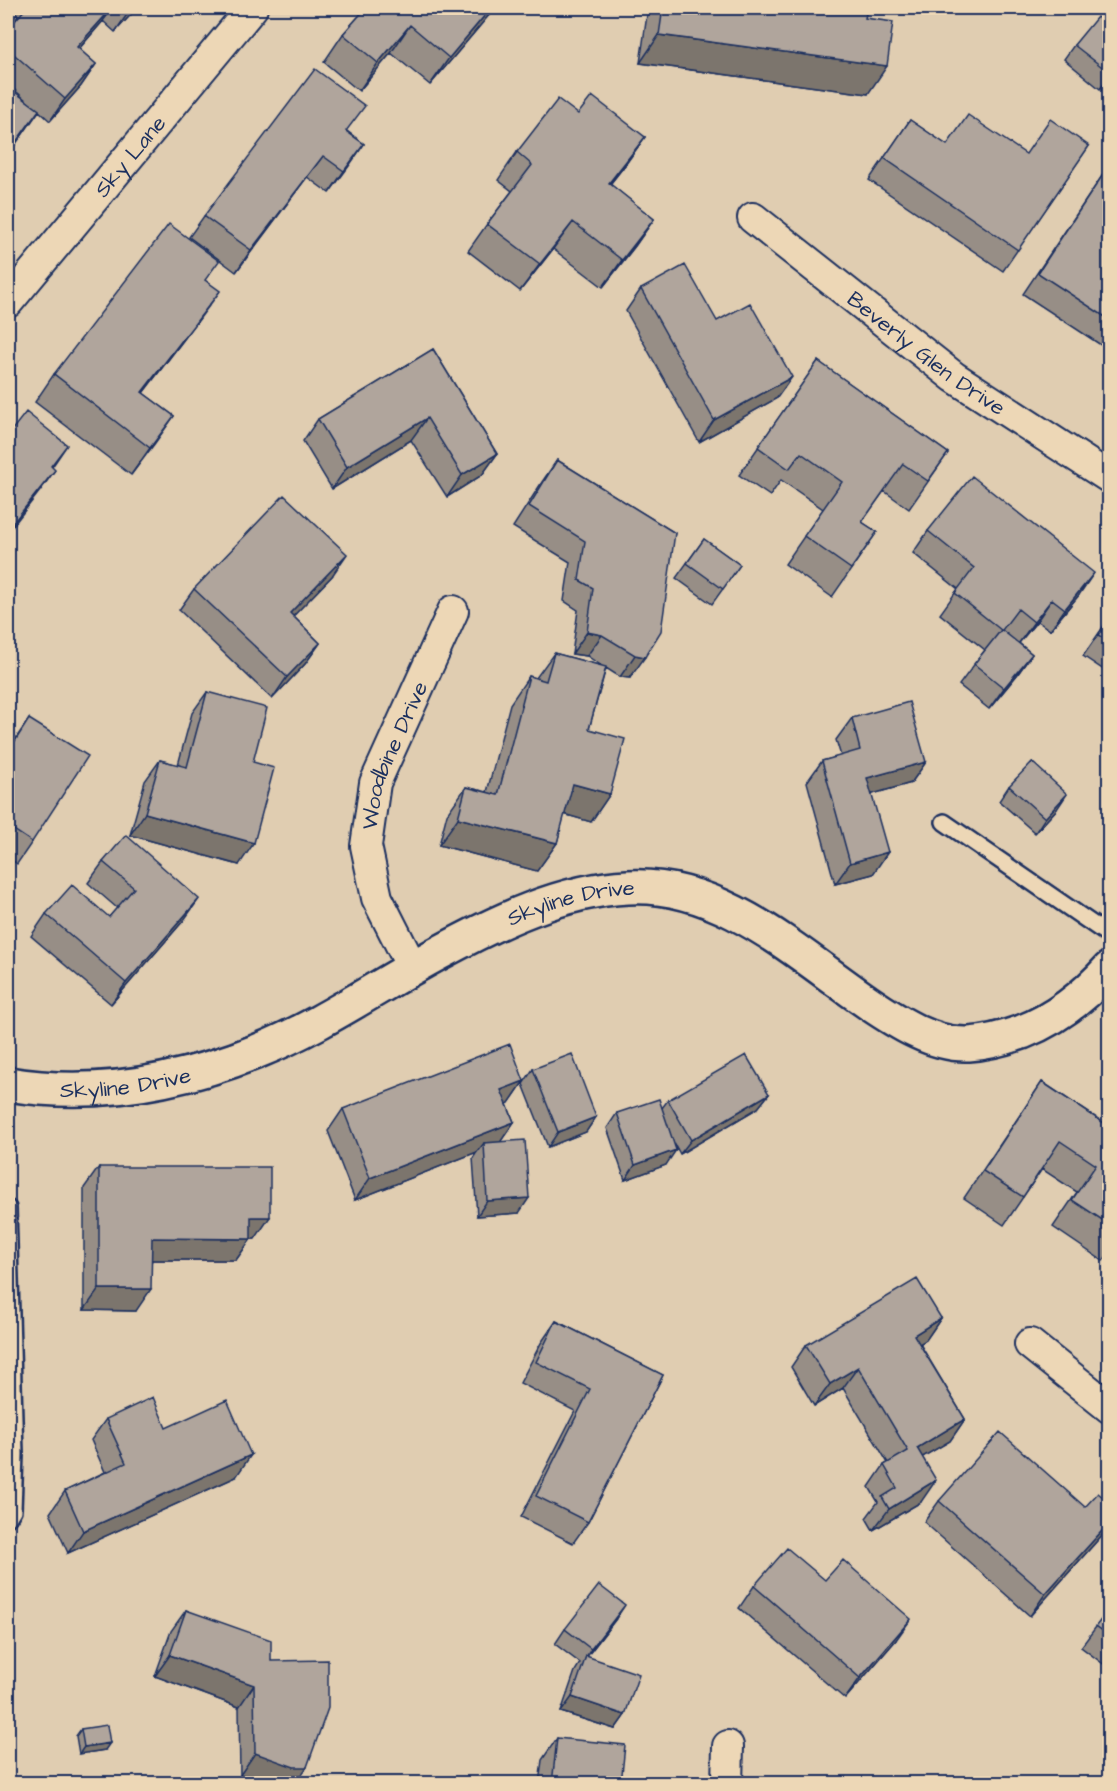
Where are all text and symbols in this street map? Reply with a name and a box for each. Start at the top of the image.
street label: Sky Lane [87,109,174,204]
street label: Beverly Glen Drive [840,284,1011,423]
street label: Woodbine Drive [355,677,436,832]
street label: Skyline Drive [502,873,635,934]
street label: Skyline Drive [60,1060,194,1107]

